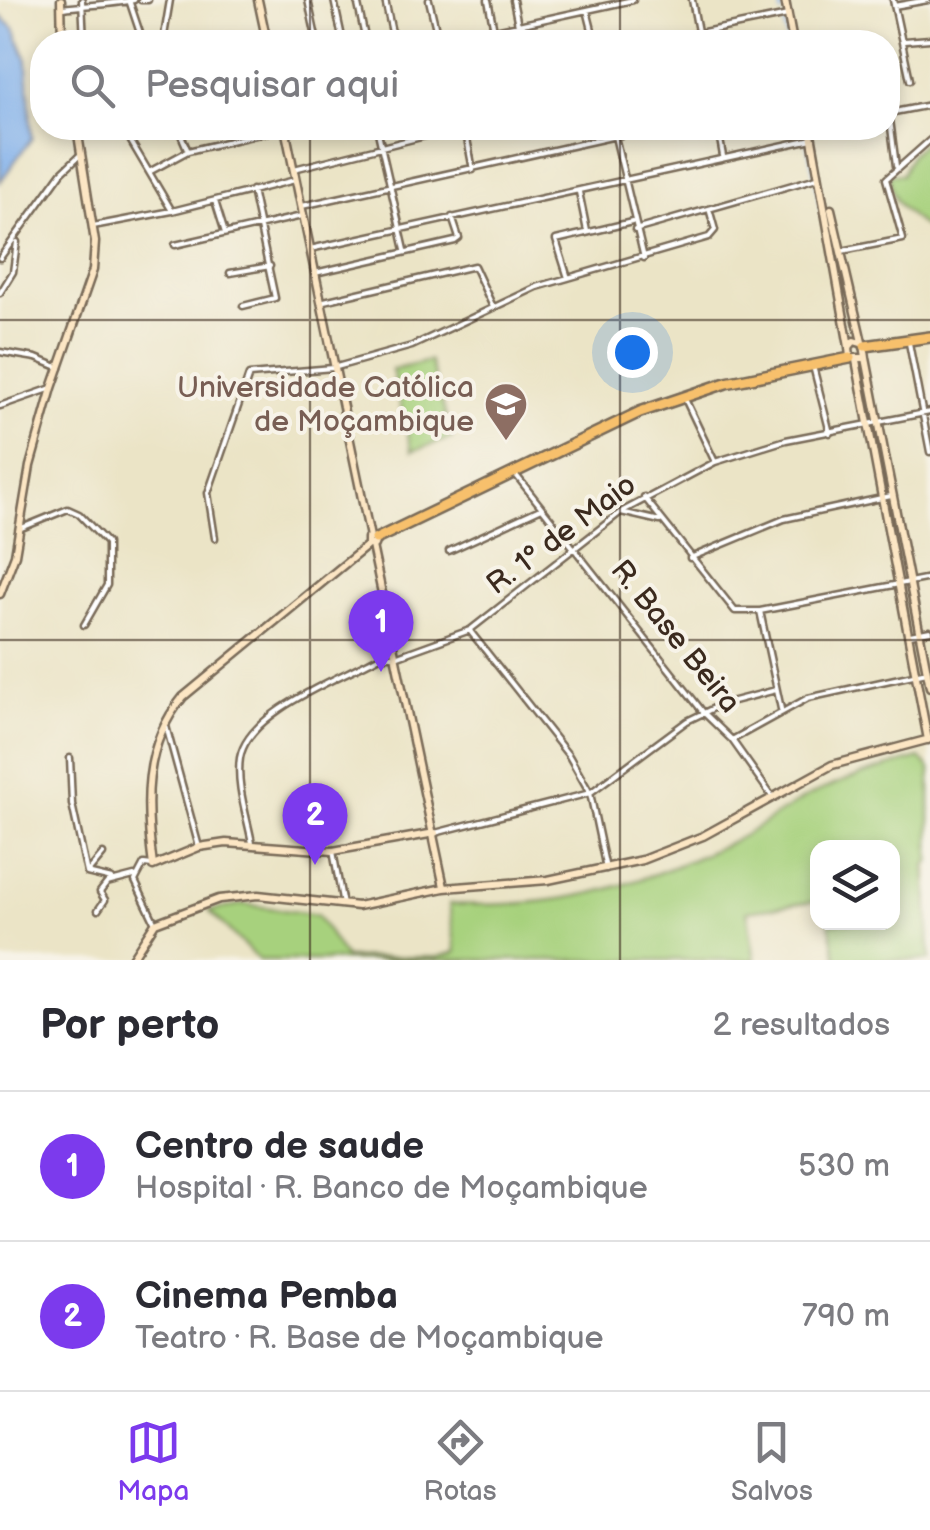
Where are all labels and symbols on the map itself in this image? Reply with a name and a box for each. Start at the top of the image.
your location [607,327,658,378]
place label: Universidade Católica de Moçambique [177,370,474,440]
school or university icon: Universidade Católica de Moçambique [483,381,529,442]
street label: R. 1º de Maio [480,467,643,603]
street label: R. Base Beira [603,553,748,720]
pin: 1 [348,590,414,672]
pin: 2 [282,782,348,865]

